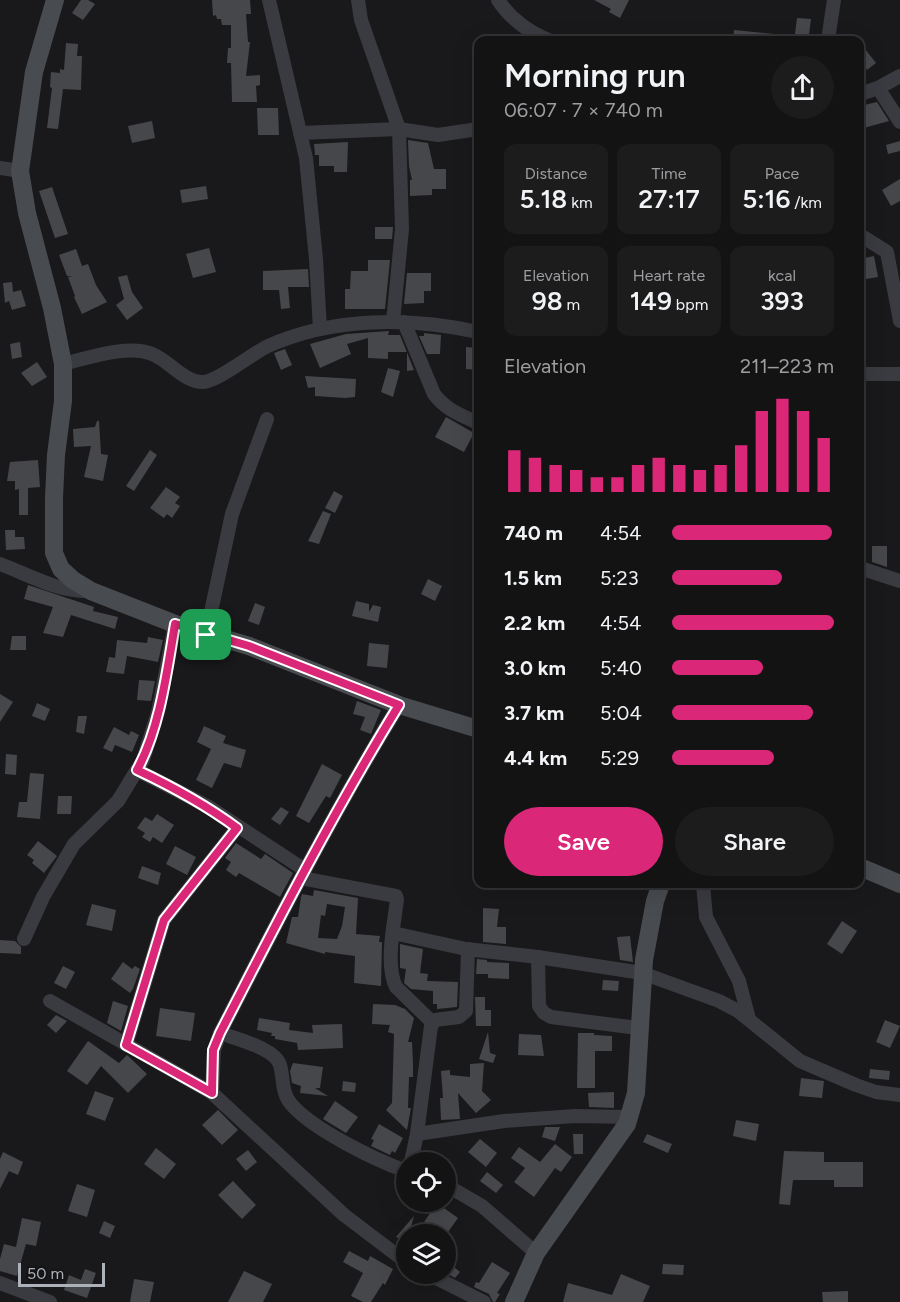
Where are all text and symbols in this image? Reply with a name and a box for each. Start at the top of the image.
text: Morning run [504,56,686,95]
button: share [771,56,834,119]
text: 06:07 · 7 × 740 m [504,98,663,122]
text: Distance [525,164,587,183]
text: Time [652,164,686,183]
text: Pace [765,164,799,183]
text: 5.18 [519,183,567,215]
text: 27:17 [638,183,700,215]
text: 5:16 [742,183,790,215]
text: km [567,193,593,212]
text: /km [790,193,822,212]
text: Elevation [523,266,589,285]
text: Heart rate [633,266,705,285]
text: kcal [768,266,796,285]
text: 98 [532,285,563,317]
text: 149 [630,285,672,317]
text: 393 [760,285,804,317]
text: m [563,295,580,314]
text: bpm [672,295,708,314]
text: Elevation [504,354,586,378]
text: 211–223 m [740,354,834,378]
text: 740 m [504,521,563,545]
text: 4:54 [600,521,641,545]
text: 1.5 km [504,566,562,590]
text: 5:23 [600,566,639,590]
pin [180,609,231,660]
text: 2.2 km [504,611,565,635]
text: 4:54 [600,611,641,635]
icon: arrive [189,618,222,651]
text: 3.0 km [504,656,566,680]
text: 5:40 [600,656,642,680]
text: 3.7 km [504,701,564,725]
text: 5:04 [600,701,642,725]
text: 4.4 km [504,746,567,770]
text: 5:29 [600,746,639,770]
button: Save [504,807,663,876]
button: Share [675,807,834,876]
map controls [396,1152,456,1284]
button: locate [396,1152,456,1212]
button: layers [396,1224,456,1284]
scale bar [18,1260,105,1288]
text: 50 m [27,1264,64,1283]

